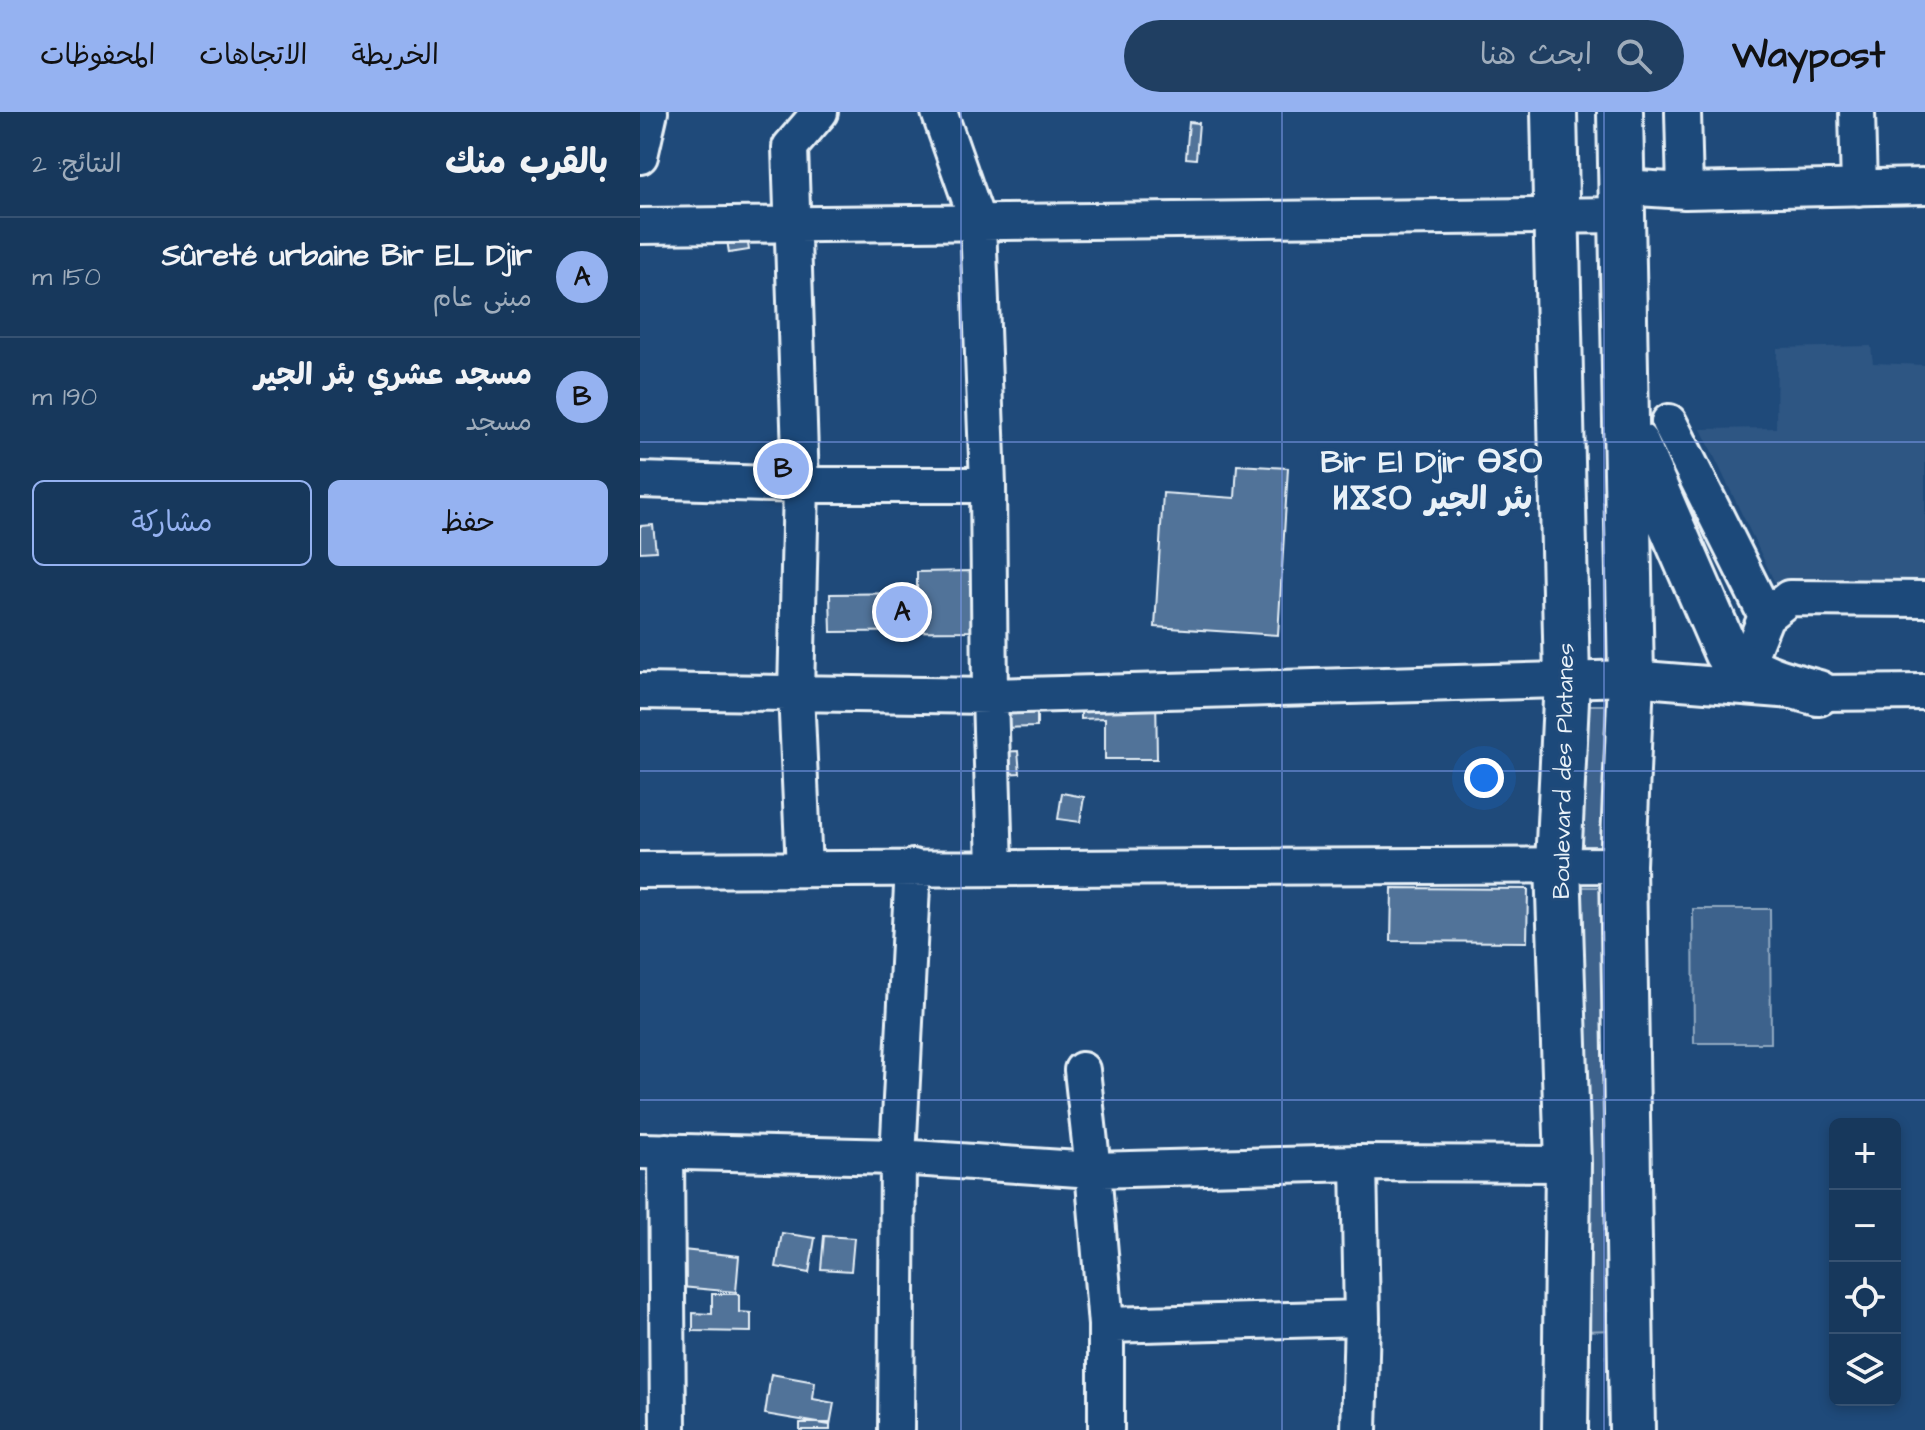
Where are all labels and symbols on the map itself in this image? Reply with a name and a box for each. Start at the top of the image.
pin: B [757,439,809,499]
district label: Bir El Djir ⴱⵉⵔ ⵍⴵⵉⵔ بئر الجير [1320,440,1544,522]
pin: A [876,582,928,642]
street label: Boulevard des Platanes [1545,642,1583,900]
your location [1464,758,1504,798]

